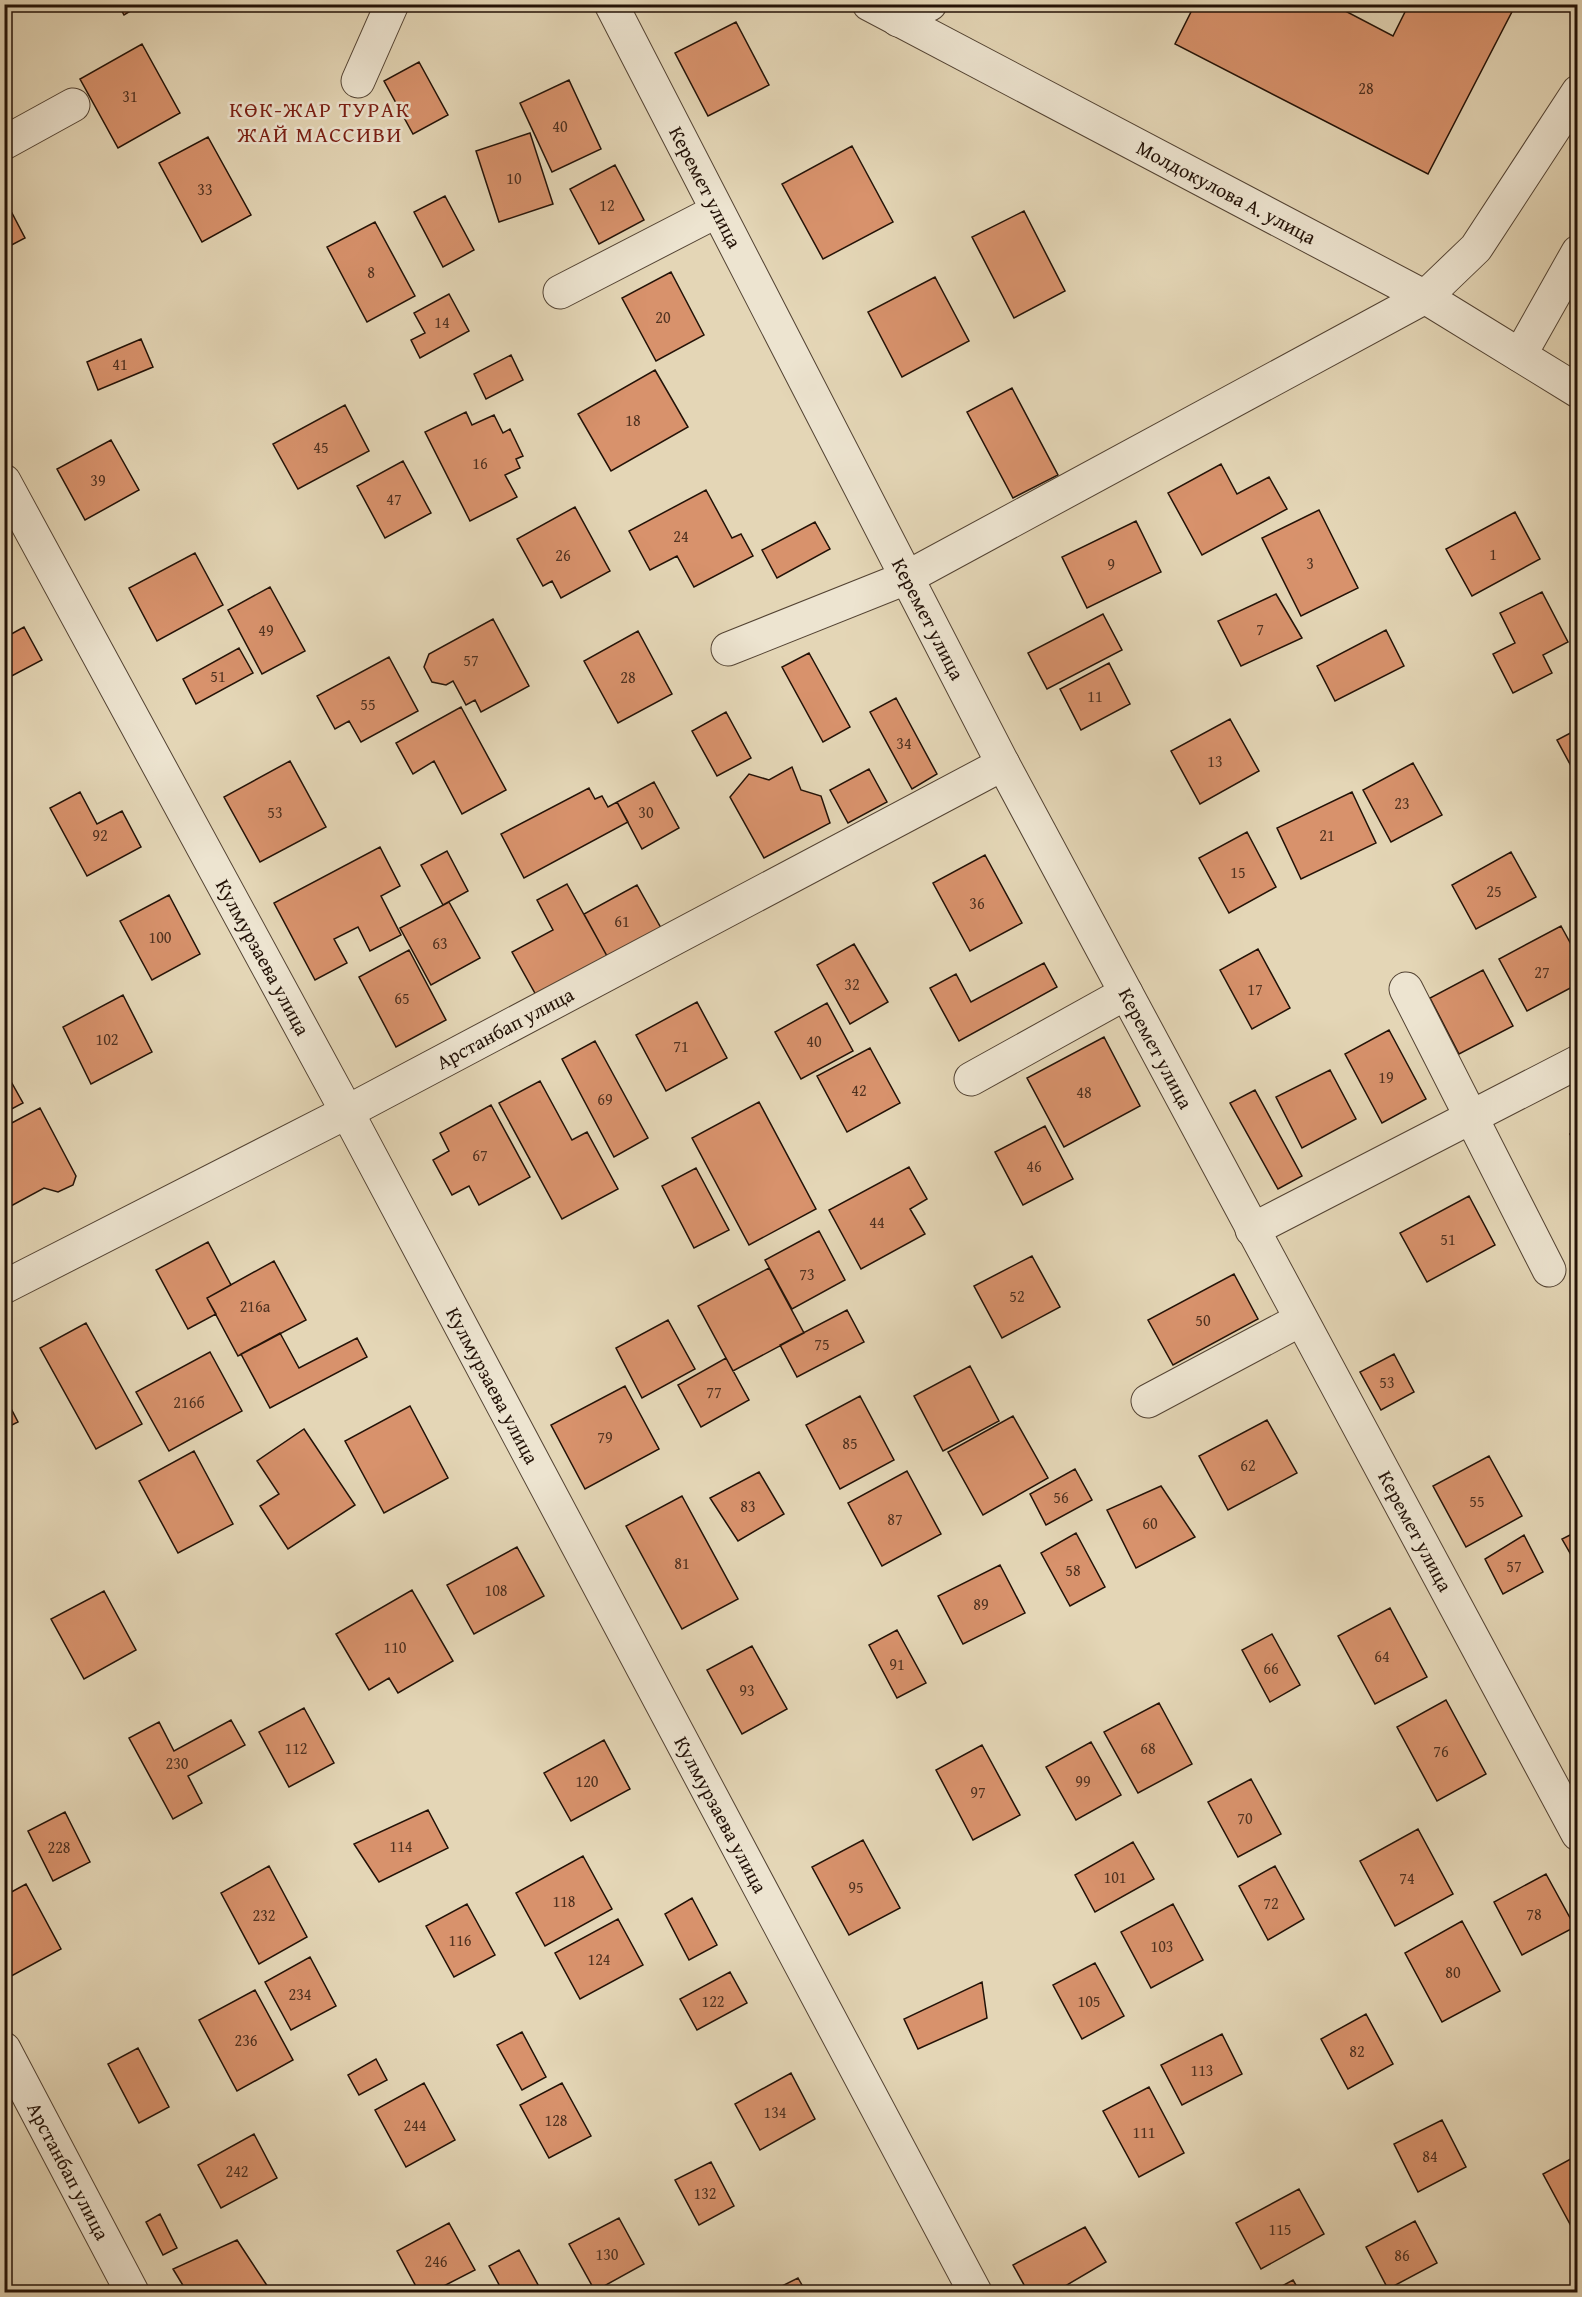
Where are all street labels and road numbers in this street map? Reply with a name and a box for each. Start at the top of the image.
street label: Керемет улица [662,121,750,253]
street label: Молдокулова А. улица [1132,133,1322,251]
street label: Керемет улица [885,553,972,685]
street label: Кулмурзаева улица [209,874,318,1041]
street label: Арстанбап улица [431,979,579,1076]
street label: Керемет улица [1112,982,1201,1114]
street label: Кулмурзаева улица [439,1302,547,1469]
street label: Керемет улица [1371,1465,1460,1597]
street label: Кулмурзаева улица [668,1731,775,1898]
street label: Арстанбап улица [20,2097,117,2245]

